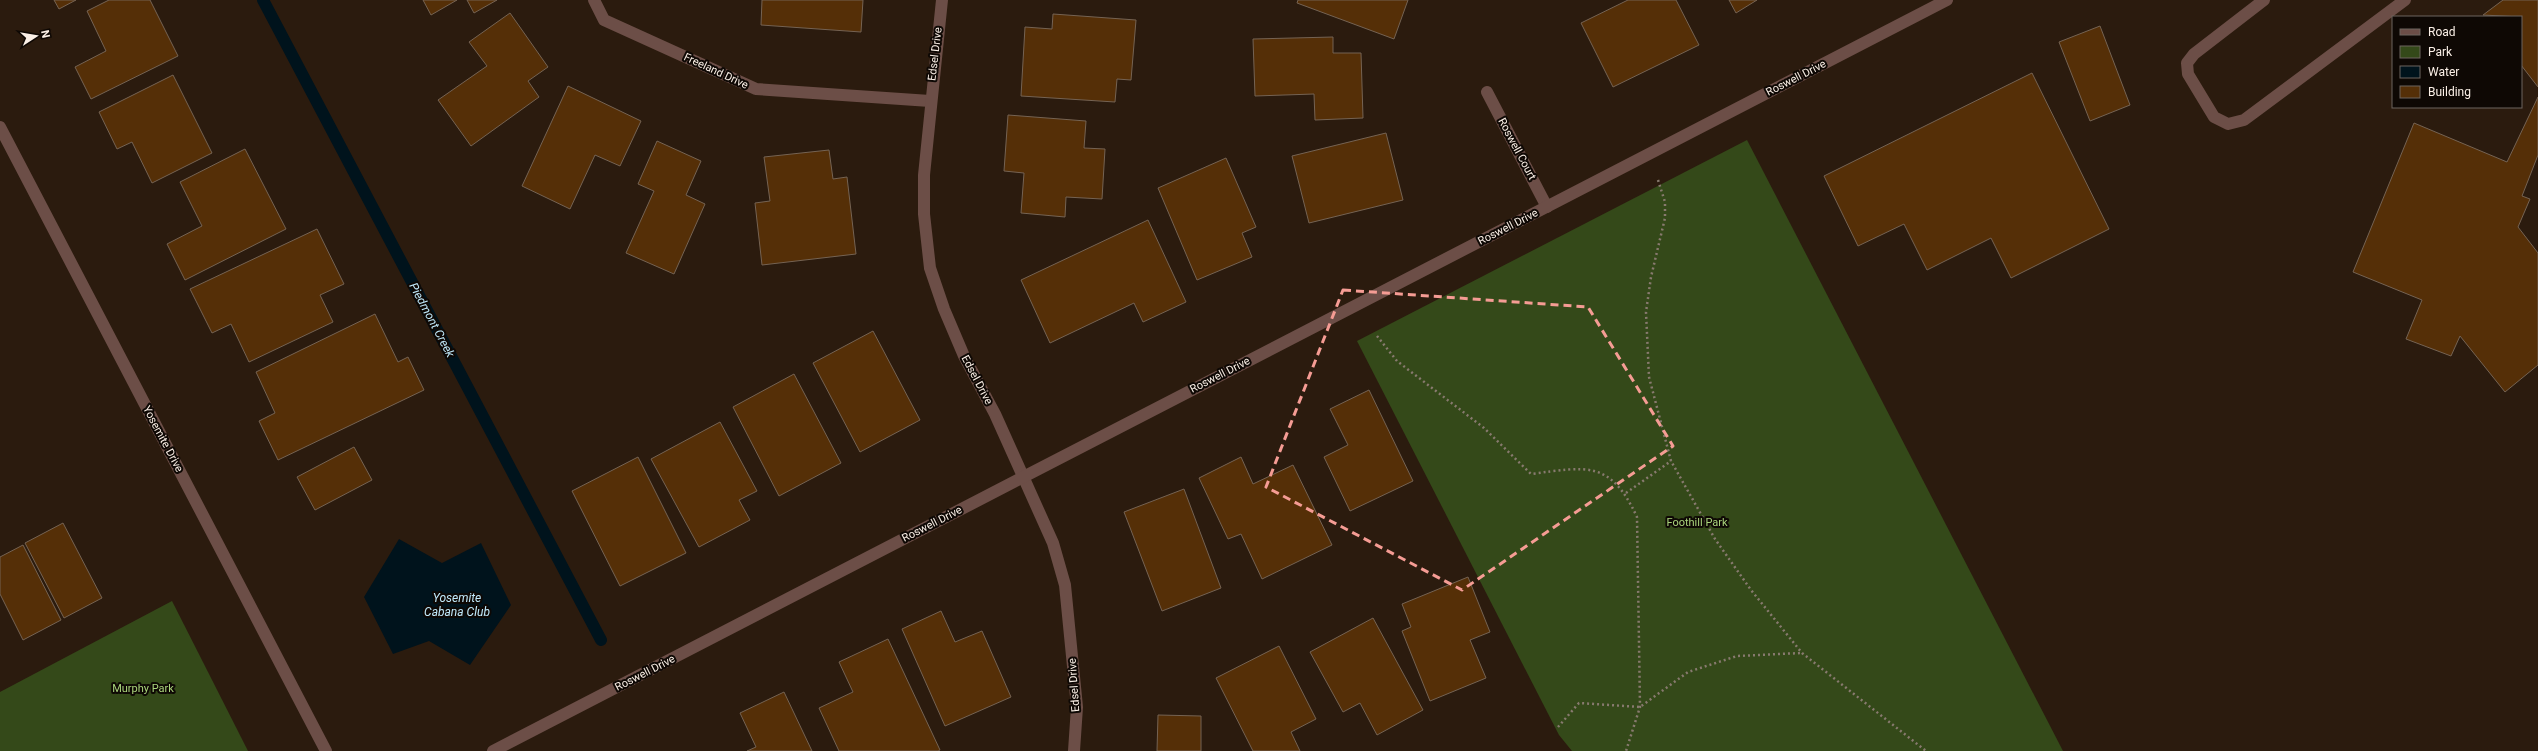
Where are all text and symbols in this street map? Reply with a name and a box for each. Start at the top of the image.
north arrow [16,16,56,56]
legend [2392,16,2522,108]
text: Road [2428,25,2456,39]
street label: Edsel Drive [925,26,945,82]
text: N [38,29,53,39]
text: Park [2428,45,2453,59]
street label: Freeland Drive [682,50,750,92]
street label: Roswell Drive [1764,57,1828,99]
text: Water [2428,65,2459,79]
text: Building [2428,85,2471,99]
street label: Roswell Court [1495,116,1539,182]
street label: Roswell Drive [1476,206,1540,248]
water label: Piedmont Creek [406,280,458,361]
street label: Edsel Drive [959,353,995,407]
street label: Roswell Drive [1188,354,1252,396]
street label: Yosemite Drive [140,404,186,475]
street label: Roswell Drive [900,503,964,545]
park label: Foothill Park [1666,516,1728,529]
water label: Yosemite Cabana Club [424,591,490,619]
street label: Roswell Drive [613,652,677,694]
street label: Edsel Drive [1066,657,1082,712]
park label: Murphy Park [112,682,174,695]

